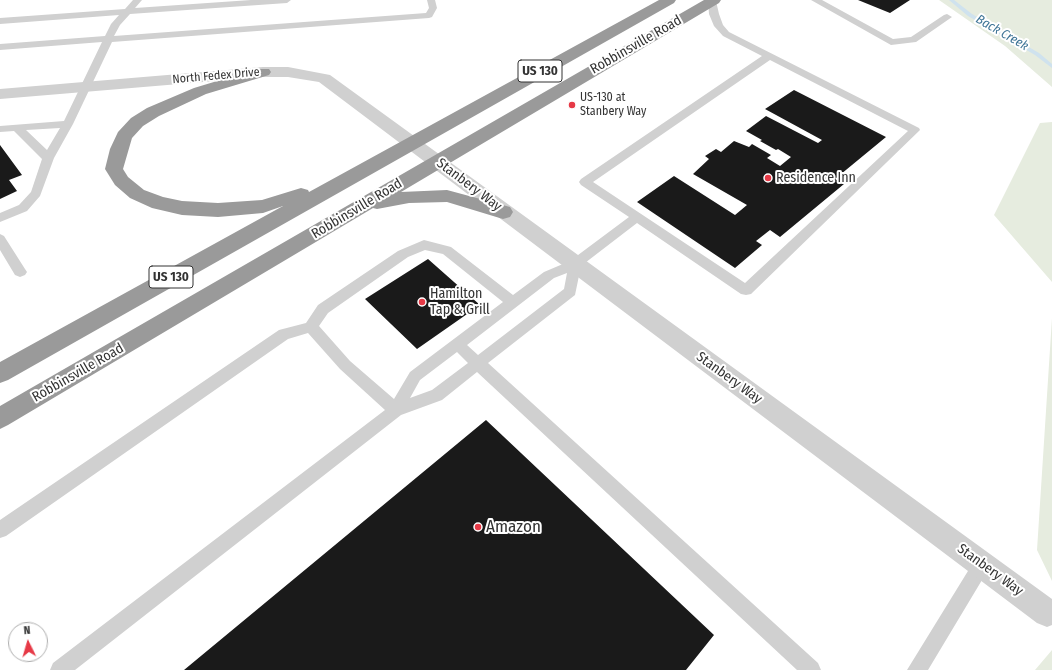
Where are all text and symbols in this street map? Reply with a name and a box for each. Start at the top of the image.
street label: Robbinsville Road [587,12,685,78]
water label: Back Creek [973,12,1031,54]
road number: US 130 [518,60,562,82]
street label: North Fedex Drive [172,65,260,87]
place label: US-130 at Stanbery Way [580,91,646,119]
marker: US-130 at Stanbery Way [567,100,577,110]
street label: Stanbery Way [433,155,505,215]
place label: Residence Inn [776,170,856,186]
marker: Residence Inn [763,173,773,183]
street label: Robbinsville Road [309,175,405,243]
road number: US 130 [149,266,193,288]
place label: Hamilton Tap & Grill [430,286,490,318]
marker: Hamilton Tap & Grill [417,297,427,307]
street label: Robbinsville Road [29,340,127,406]
street label: Stanbery Way [693,348,765,408]
place label: Amazon [486,517,541,537]
marker: Amazon [473,522,483,532]
street label: Stanbery Way [954,540,1026,600]
north arrow [8,622,48,662]
text: N [23,624,31,637]

